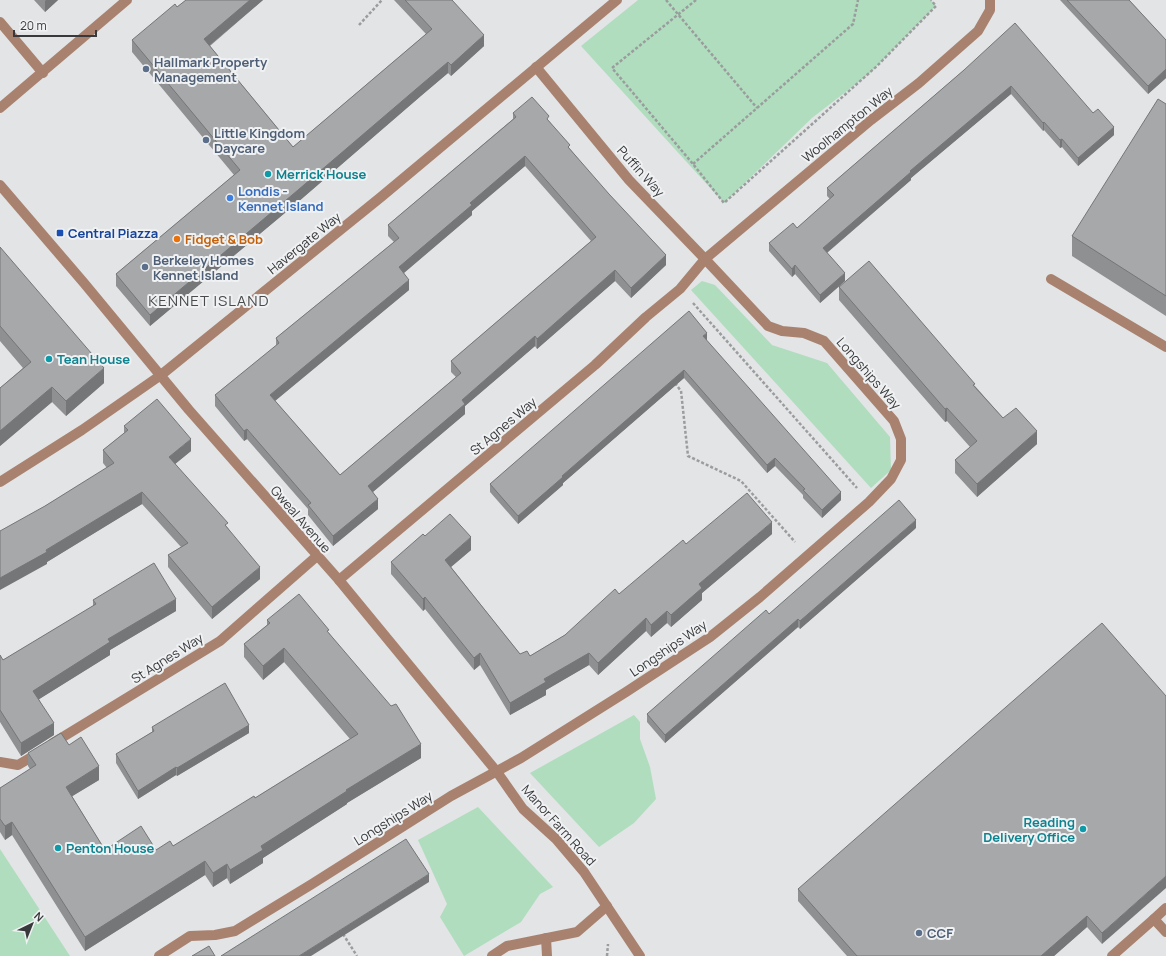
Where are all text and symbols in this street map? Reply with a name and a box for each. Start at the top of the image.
scale bar [14,12,96,38]
text: 20 m [20,17,47,34]
place label: Hallmark Property Management [154,53,268,86]
marker: Hallmark Property Management [141,64,151,74]
street label: Woolhampton Way [798,82,896,166]
place label: Little Kingdom Daycare [214,124,305,157]
marker: Little Kingdom Daycare [201,135,211,145]
street label: Puffin Way [613,142,669,201]
place label: Merrick House [276,165,367,183]
marker: Merrick House [263,169,273,179]
place label: Londis - Kennet Island [238,182,324,215]
marker: Londis - Kennet Island [225,193,235,203]
street label: Havergate Way [264,208,345,278]
place label: Central Piazza [68,224,158,242]
marker: Central Piazza [55,228,65,238]
place label: Fidget & Bob [185,230,263,248]
marker: Fidget & Bob [172,234,182,244]
place label: Berkeley Homes Kennet Island [153,251,254,284]
marker: Berkeley Homes Kennet Island [140,262,150,272]
district label: KENNET ISLAND [148,290,270,311]
street label: Longships Way [833,333,905,413]
place label: Tean House [57,350,130,368]
marker: Tean House [44,354,54,364]
street label: St Agnes Way [466,393,540,459]
street label: Gweal Avenue [267,482,336,557]
street label: Longships Way [626,615,710,681]
street label: St Agnes Way [128,629,207,687]
street label: Manor Farm Road [518,781,600,869]
street label: Longships Way [350,787,436,849]
place label: Reading Delivery Office [983,813,1075,846]
marker: Reading Delivery Office [1078,824,1088,834]
place label: Penton House [66,839,155,857]
marker: Penton House [53,843,63,853]
north arrow [12,904,52,944]
text: N [31,908,47,925]
place label: CCF [927,924,953,942]
marker: CCF [914,928,924,938]

